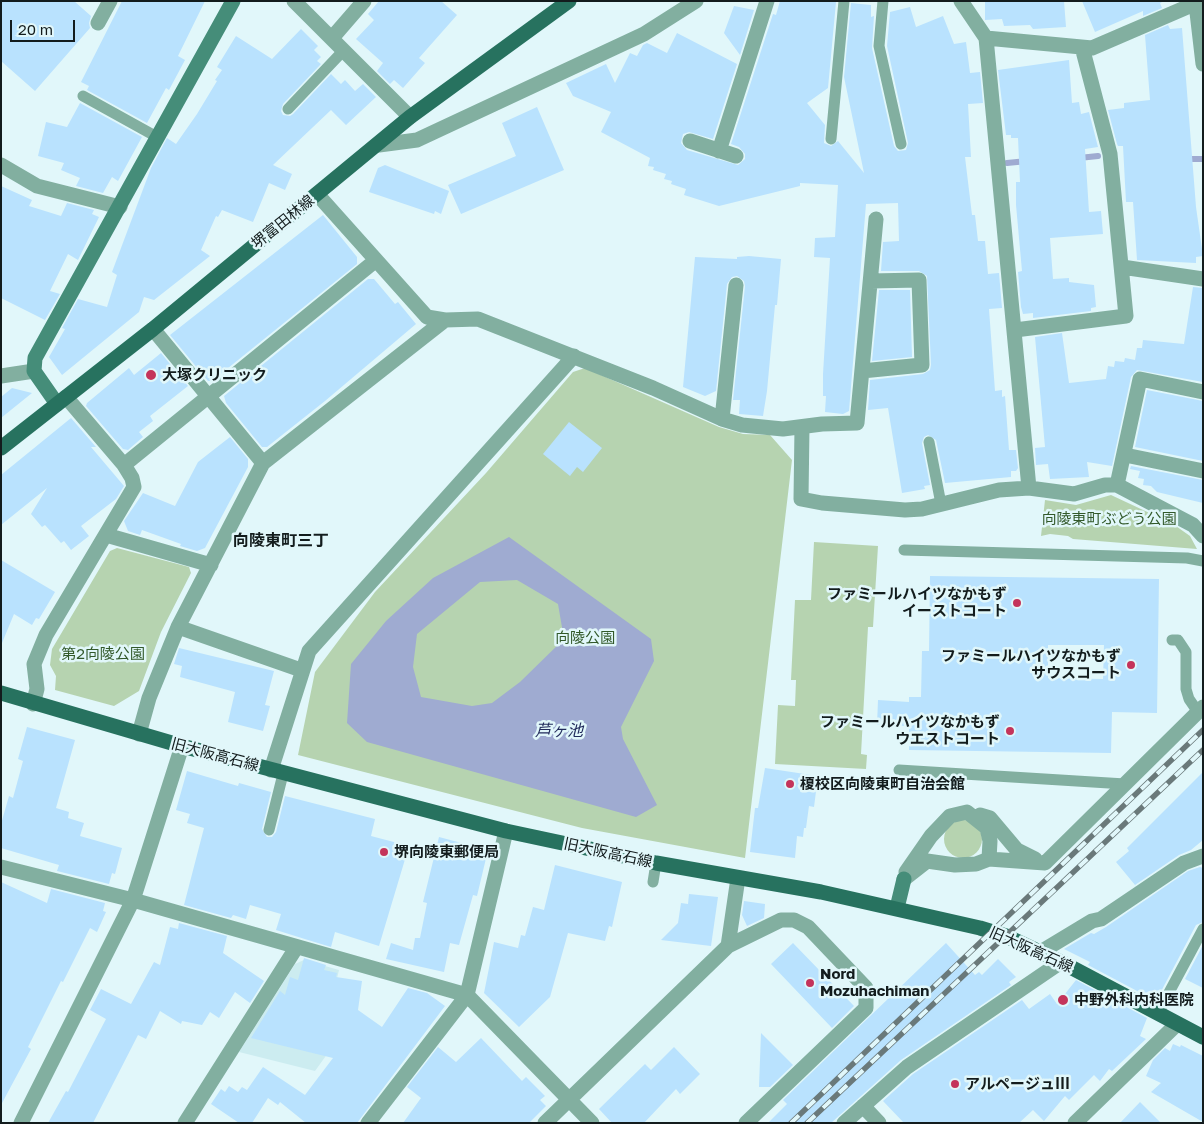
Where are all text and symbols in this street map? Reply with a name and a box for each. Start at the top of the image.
scale bar [12,10,78,42]
text: 20 m [18,20,53,38]
street label: 堺富田林線 [248,191,318,253]
place label: 大塚クリニック [162,366,267,384]
marker: 大塚クリニック [144,368,158,382]
park label: 向陵東町ぶどう公園 [1042,510,1176,528]
district label: 向陵東町三丁 [233,531,329,551]
place label: ファミールハイツなかもず イーストコート [827,585,1007,620]
marker: ファミールハイツなかもず イーストコート [1011,597,1023,609]
park label: 向陵公園 [555,629,615,647]
park label: 第2向陵公園 [61,645,145,663]
place label: ファミールハイツなかもず サウスコート [941,647,1121,682]
marker: ファミールハイツなかもず サウスコート [1125,659,1137,671]
place label: ファミールハイツなかもず ウエストコート [820,713,1000,748]
water label: 芦ヶ池 [535,721,583,741]
marker: ファミールハイツなかもず ウエストコート [1004,725,1016,737]
street label: 旧大阪高石線 [169,735,261,775]
place label: 榎校区向陵東町自治会館 [800,775,965,793]
marker: 榎校区向陵東町自治会館 [784,778,796,790]
street label: 旧大阪高石線 [562,835,654,871]
place label: 堺向陵東郵便局 [394,843,499,861]
marker: 堺向陵東郵便局 [378,846,390,858]
street label: 旧大阪高石線 [986,923,1076,977]
place label: Nord Mozuhachiman [820,965,929,1000]
marker: Nord Mozuhachiman [804,977,816,989]
place label: 中野外科内科医院 [1074,991,1194,1009]
marker: 中野外科内科医院 [1056,993,1070,1007]
place label: アルページュⅢ [965,1075,1070,1093]
marker: アルページュⅢ [949,1078,961,1090]

